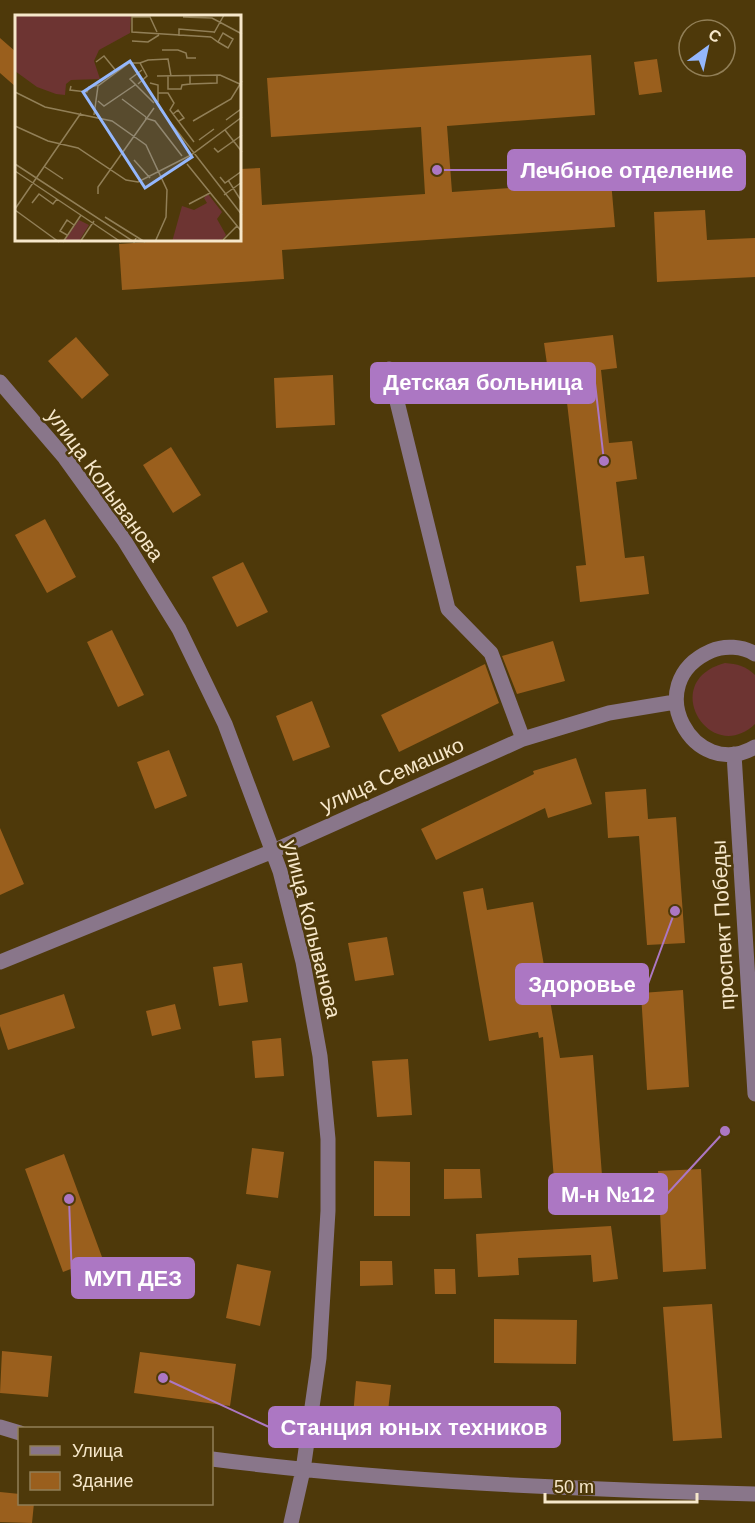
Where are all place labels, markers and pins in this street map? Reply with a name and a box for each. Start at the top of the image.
callout: Лечбное отделение [508,150,745,190]
callout: Детская больница [371,363,595,403]
callout: Здоровье [516,964,648,1004]
callout: М-н №12 [549,1174,667,1214]
callout: МУП ДЕЗ [72,1258,194,1298]
callout: Станция юных техников [269,1407,560,1447]

